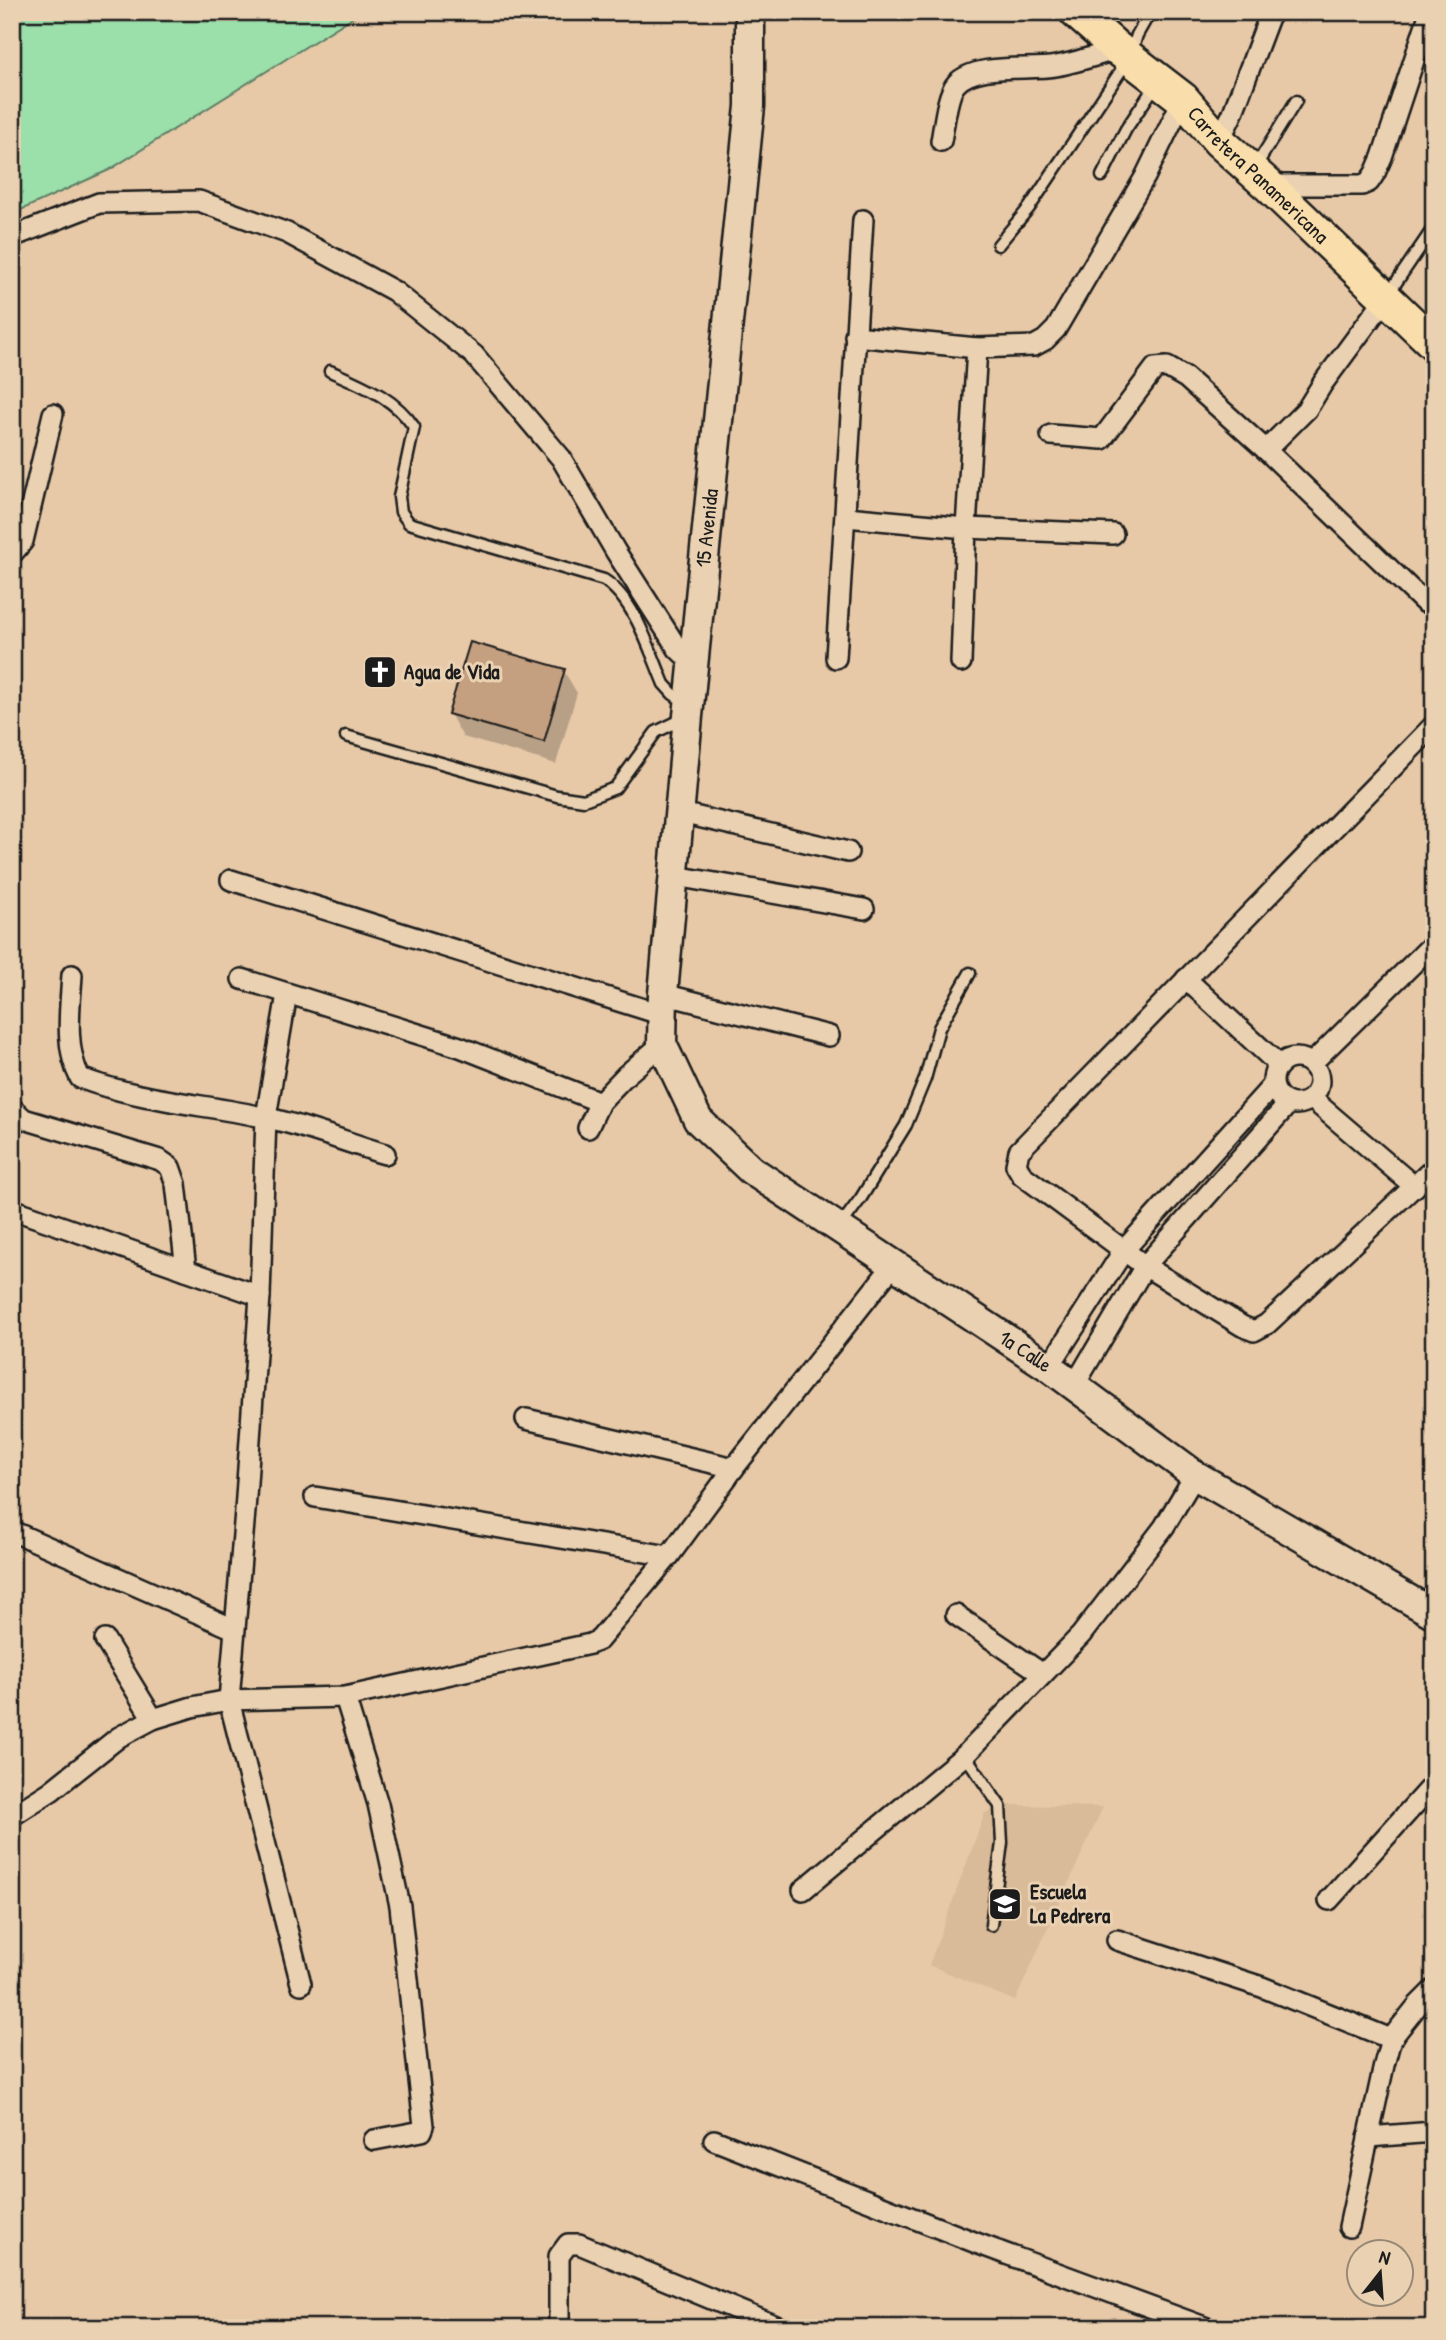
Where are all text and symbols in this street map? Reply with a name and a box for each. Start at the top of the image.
street label: Carretera Panamericana [1181,100,1336,250]
street label: 15 Avenida [688,487,725,569]
church icon: Agua de Vida [361,653,399,691]
place label: Agua de Vida [404,657,500,687]
street label: 1a Calle [993,1323,1058,1379]
place label: Escuela La Pedrera [1030,1877,1111,1930]
school or university icon: Escuela La Pedrera [986,1885,1024,1923]
north arrow [1344,2238,1414,2308]
text: N [1376,2243,1394,2271]

